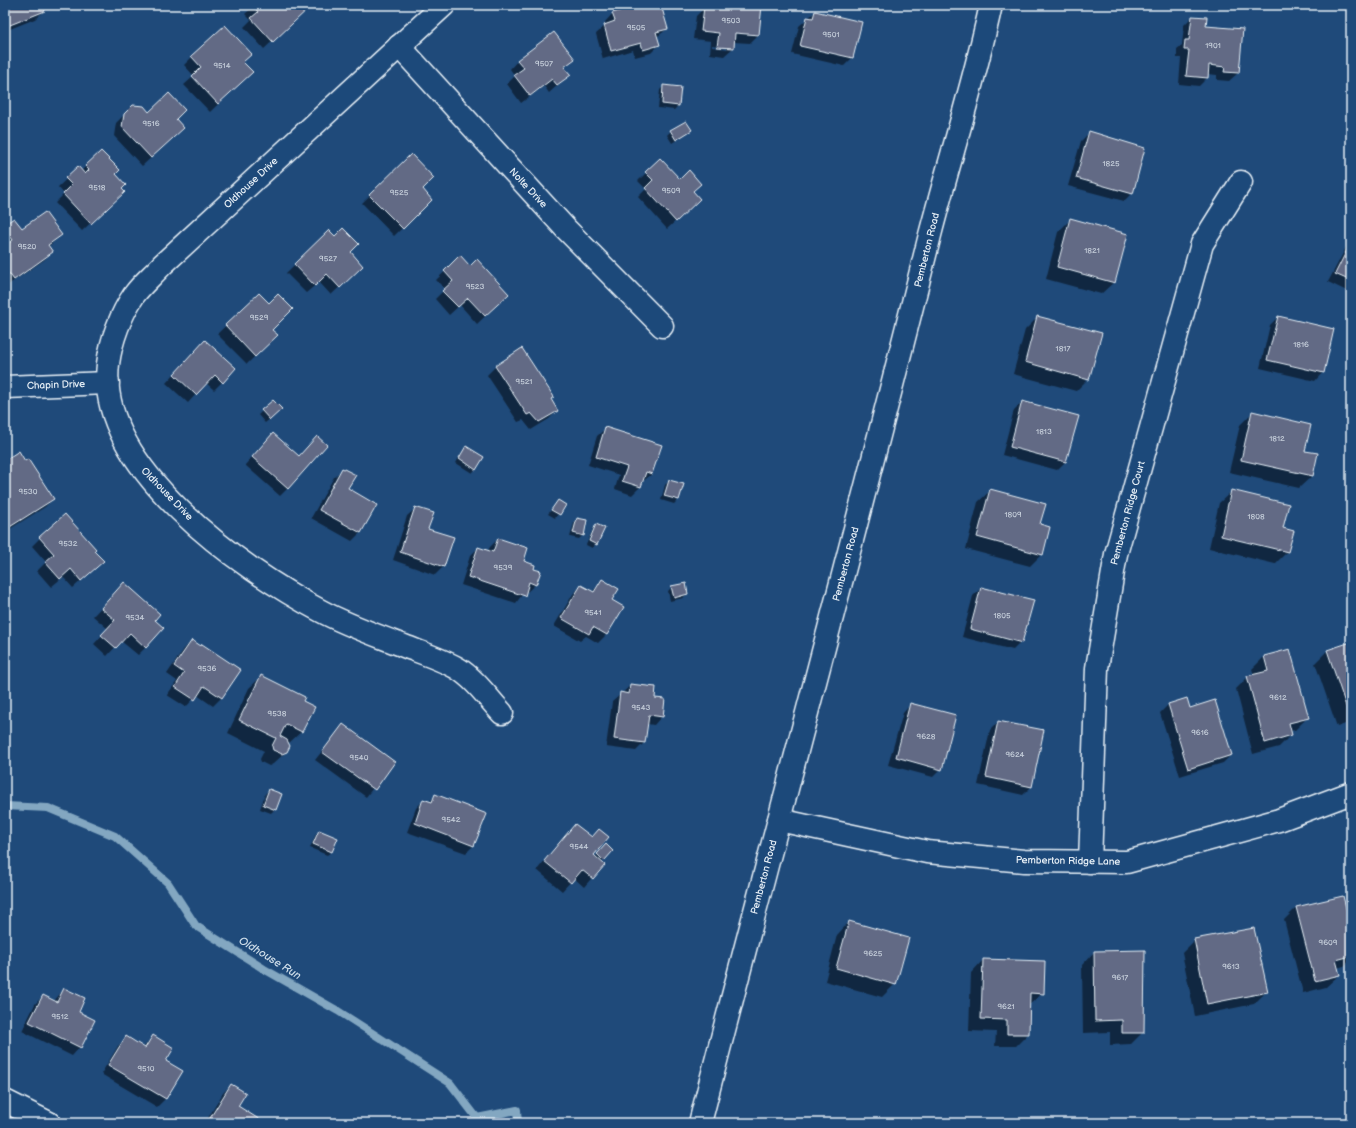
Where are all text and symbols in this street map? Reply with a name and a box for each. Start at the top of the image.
house number: 9503 [722,16,740,25]
house number: 9505 [627,23,646,32]
house number: 9501 [822,30,840,39]
house number: 1901 [1205,41,1221,50]
house number: 9507 [535,59,553,68]
house number: 9514 [213,61,231,70]
house number: 9516 [142,119,160,128]
street label: Oldhouse Drive [222,155,280,211]
house number: 1825 [1102,159,1120,168]
street label: Nolte Drive [506,165,550,211]
house number: 9518 [89,183,106,192]
house number: 9509 [662,186,681,195]
house number: 9525 [390,188,409,197]
street label: Pemberton Road [912,211,942,289]
house number: 9520 [18,242,37,251]
house number: 1821 [1084,246,1100,255]
house number: 9527 [319,254,337,263]
house number: 9523 [466,282,484,291]
house number: 9529 [250,313,269,322]
house number: 1816 [1293,340,1309,349]
house number: 1817 [1056,344,1070,353]
house number: 9521 [516,377,532,386]
street label: Chapin Drive [27,378,85,392]
house number: 1813 [1036,427,1052,436]
house number: 1812 [1269,434,1285,443]
street label: Pemberton Ridge Court [1108,460,1148,566]
street label: Oldhouse Drive [139,465,195,523]
house number: 9530 [19,487,38,496]
house number: 1809 [1004,510,1022,519]
house number: 1808 [1247,512,1265,521]
street label: Pemberton Road [830,525,862,602]
house number: 9532 [59,539,78,548]
house number: 9539 [494,563,513,572]
house number: 9541 [584,608,602,617]
house number: 1805 [993,611,1011,620]
house number: 9534 [125,613,145,622]
house number: 9536 [197,664,217,673]
house number: 9612 [1269,693,1287,702]
house number: 9543 [631,703,651,712]
house number: 9538 [268,709,287,718]
house number: 9616 [1191,728,1209,737]
house number: 9628 [917,732,936,741]
house number: 9624 [1006,750,1025,759]
house number: 9540 [350,753,369,762]
house number: 9542 [442,815,461,824]
street label: Pemberton Road [748,838,780,915]
house number: 9544 [570,842,589,851]
street label: Pemberton Ridge Lane [1016,854,1120,868]
water label: Oldhouse Run [236,934,304,982]
house number: 9609 [1319,938,1338,947]
house number: 9625 [864,949,883,958]
house number: 9613 [1222,962,1240,971]
house number: 9617 [1112,973,1128,982]
house number: 9621 [997,1002,1015,1011]
house number: 9512 [51,1012,69,1021]
house number: 9510 [137,1064,155,1073]

